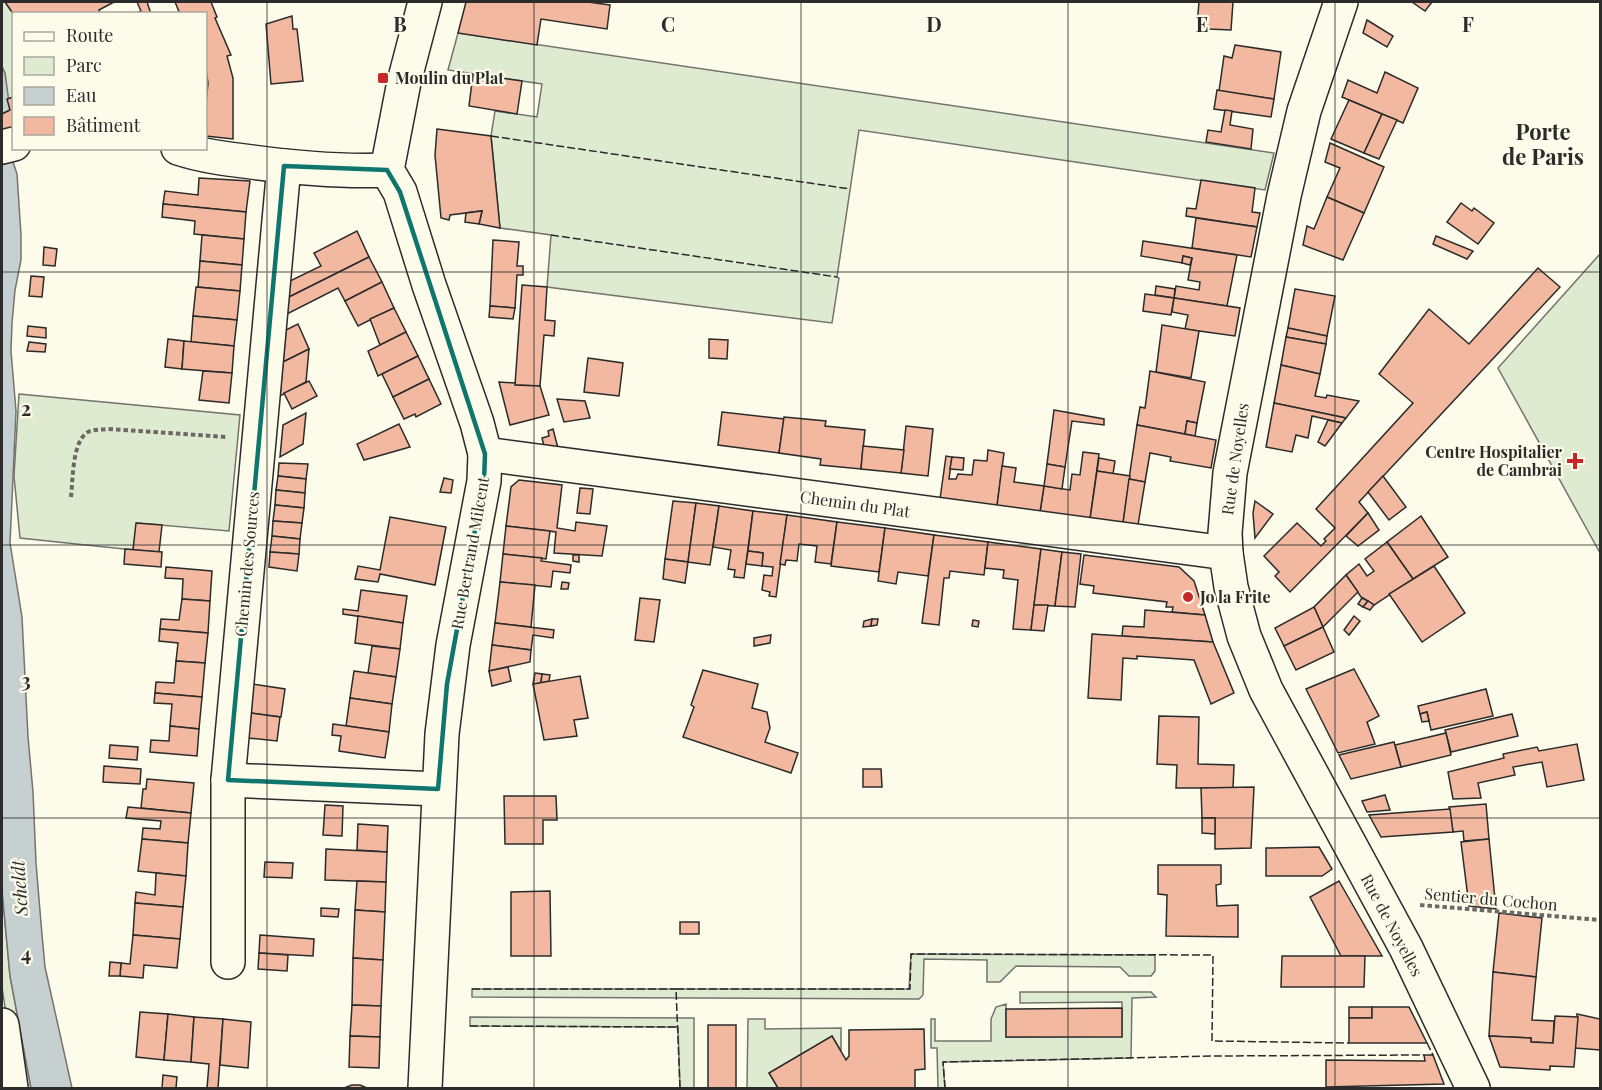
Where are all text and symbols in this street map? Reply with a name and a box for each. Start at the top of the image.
text: B [393,10,407,37]
text: C [661,10,675,37]
text: D [926,10,942,37]
text: E [1196,10,1208,37]
text: F [1462,10,1474,37]
legend [12,12,207,150]
text: Route [66,23,113,47]
text: Parc [66,53,102,77]
place label: Moulin du Plat [395,67,504,88]
marker: Moulin du Plat [376,71,390,85]
text: Eau [66,83,97,107]
text: Bâtiment [66,113,141,137]
district label: Porte de Paris [1502,116,1584,171]
text: 2 [21,394,31,421]
street label: Rue de Noyelles [1216,402,1253,516]
place label: Centre Hospitalier de Cambrai [1425,441,1563,480]
marker: Centre Hospitalier de Cambrai [1566,452,1584,470]
street label: Rue Bertrand Milcent [446,475,493,631]
street label: Chemin du Plat [799,485,912,522]
street label: Chemin des Sources [230,490,263,638]
place label: Jo la Frite [1199,586,1271,607]
marker: Jo la Frite [1181,590,1195,604]
text: 3 [21,666,31,693]
water label: Scheldt [5,858,33,918]
street label: Rue de Noyelles [1357,870,1428,980]
street label: Sentier du Cochon [1424,882,1559,915]
text: 4 [21,939,31,966]

